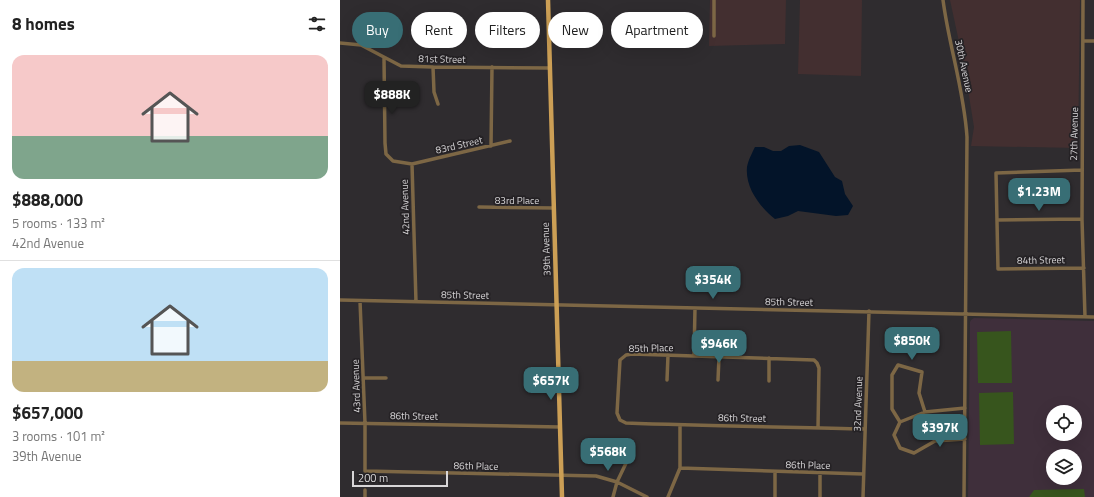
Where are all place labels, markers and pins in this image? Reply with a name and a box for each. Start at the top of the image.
pin: $888K [364,81,420,115]
pin: $1.23M [1006,178,1072,212]
pin: $354K [685,266,741,300]
pin: $850K [884,327,940,361]
pin: $946K [691,330,747,364]
pin: $657K [523,367,579,401]
pin: $397K [912,414,968,448]
pin: $568K [580,438,636,472]

